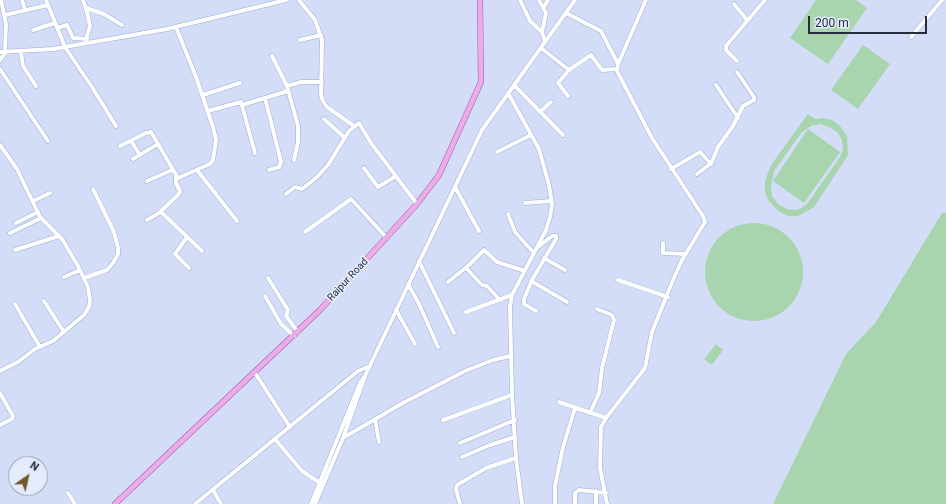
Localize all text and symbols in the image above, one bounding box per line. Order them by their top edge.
scale bar [810,8,929,34]
text: 200 m [815,16,849,30]
street label: Raipur Road [325,256,371,304]
north arrow [8,456,48,496]
text: N [28,459,41,474]

